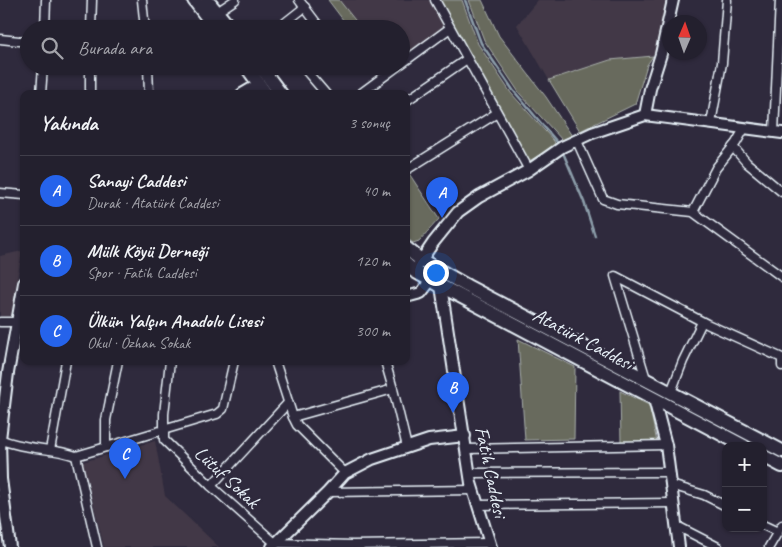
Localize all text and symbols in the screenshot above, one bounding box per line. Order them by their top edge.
north arrow [662,15,707,60]
search box [20,20,410,75]
icon: search [38,34,66,62]
text: Burada ara [78,36,152,60]
text: Yakında [40,110,98,136]
text: 3 sonuç [349,113,390,133]
text: Sanayi Caddesi [87,169,186,193]
pin: A [426,177,458,218]
text: A [52,181,60,201]
text: 40 m [363,181,390,201]
text: Durak · Atatürk Caddesi [87,193,219,213]
text: Mülk Köyü Derneği [87,239,208,263]
text: B [52,251,60,271]
text: 120 m [356,251,390,271]
your location [423,260,449,286]
text: Spor · Fatih Caddesi [87,263,197,283]
street label: Atatürk Caddesi [529,302,639,377]
text: Ülkün Yalçın Anadolu Lisesi [87,309,263,333]
text: C [52,321,60,341]
text: 300 m [356,321,390,341]
text: Okul · Özhan Sokak [87,333,190,353]
pin: B [437,372,469,413]
street label: Fatih Caddesi [469,424,513,522]
pin: C [109,438,141,479]
street label: Lütuf Sokak [189,441,266,515]
map controls [722,442,767,532]
button: + [722,442,767,487]
button: − [722,487,767,532]

